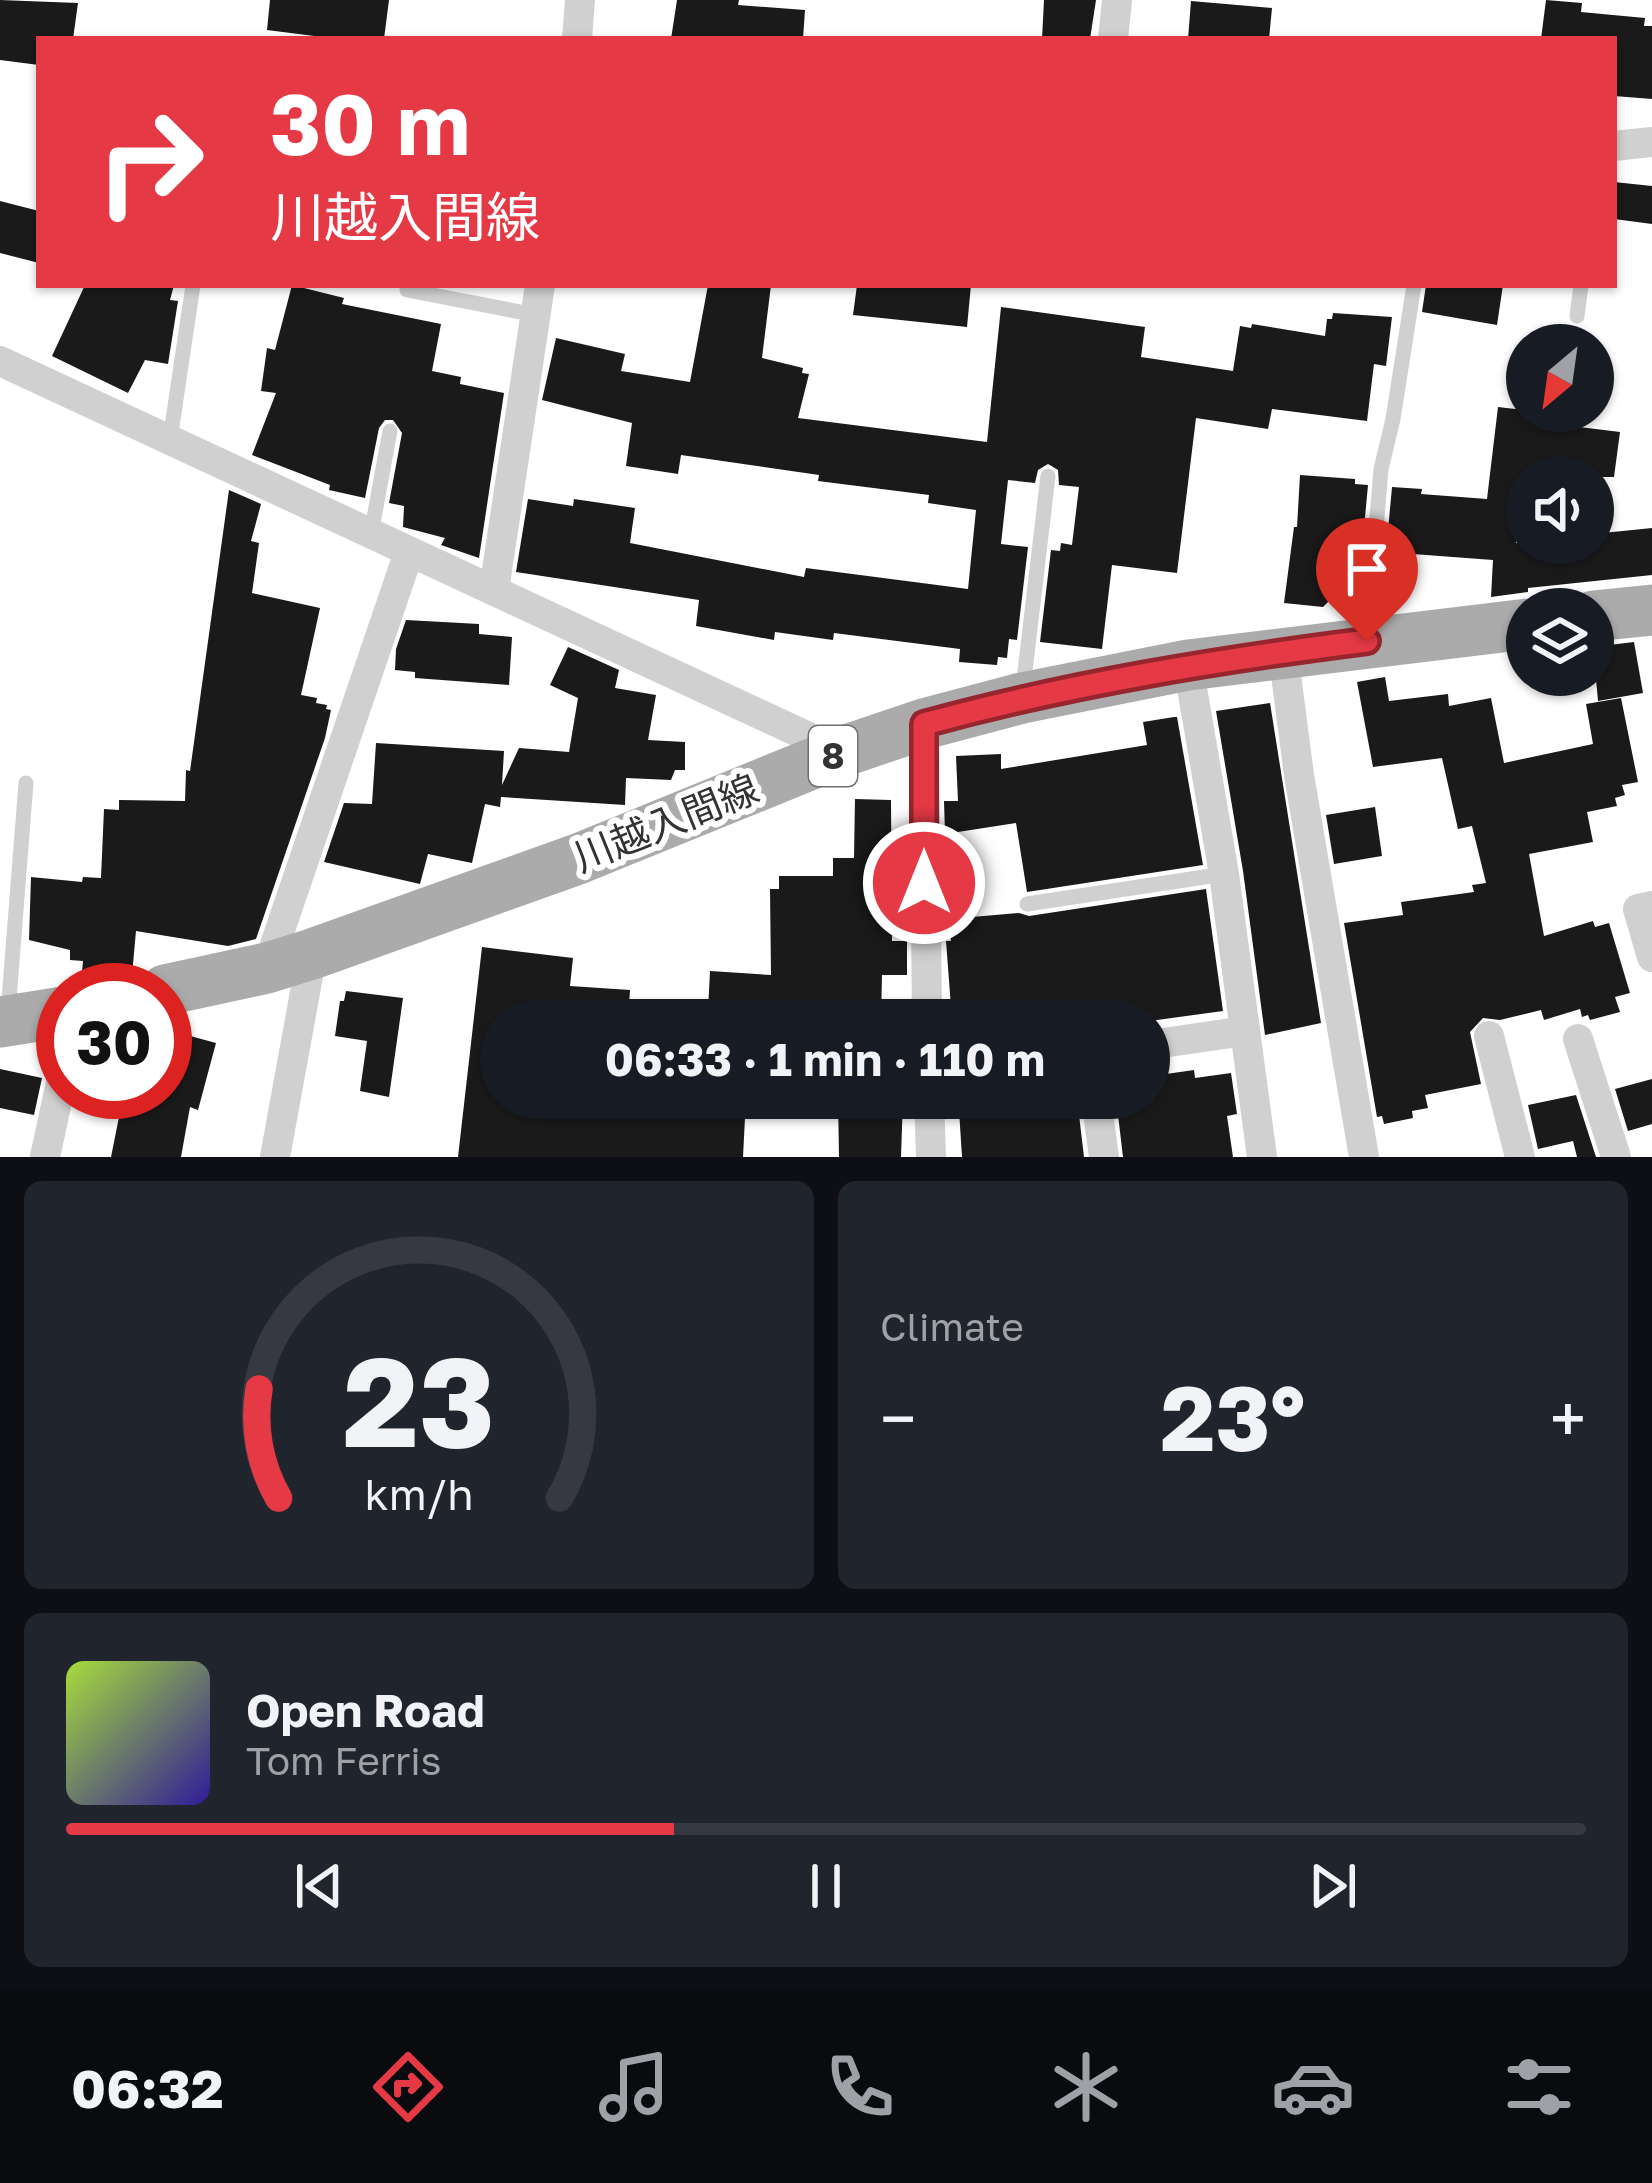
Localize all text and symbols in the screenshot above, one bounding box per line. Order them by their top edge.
text: 30 m [270,73,470,173]
icon: right [72,84,228,240]
text: 川越入間線 [270,184,540,249]
north arrow [1506,324,1614,432]
map controls [1506,324,1614,696]
button: sound [1506,456,1614,564]
pin [1316,518,1418,641]
icon: arrive [1334,536,1400,602]
button: layers [1506,588,1614,696]
road number: 8 [809,726,857,786]
street label: 川越入間線 [567,764,765,881]
position arrow [861,820,987,946]
speed limit sign: 30 [36,963,192,1119]
text: 06:33 · 1 min · 110 m [605,1032,1045,1086]
text: Climate [880,1303,1024,1350]
text: 23 [343,1325,495,1474]
text: 23° [1161,1363,1305,1471]
text: − [880,1378,916,1458]
text: + [1550,1378,1586,1458]
text: km/h [364,1468,474,1519]
text: Open Road [246,1683,485,1737]
text: Tom Ferris [246,1737,441,1784]
icon: previous [286,1853,352,1919]
icon: pause [793,1853,859,1919]
icon: next [1300,1853,1366,1919]
icon: directions [366,2045,450,2129]
icon: music [592,2045,676,2129]
icon: phone [818,2045,902,2129]
icon: climate [1044,2045,1128,2129]
icon: car [1271,2045,1355,2129]
icon: filters [1497,2045,1581,2129]
text: 06:32 [71,2055,224,2120]

